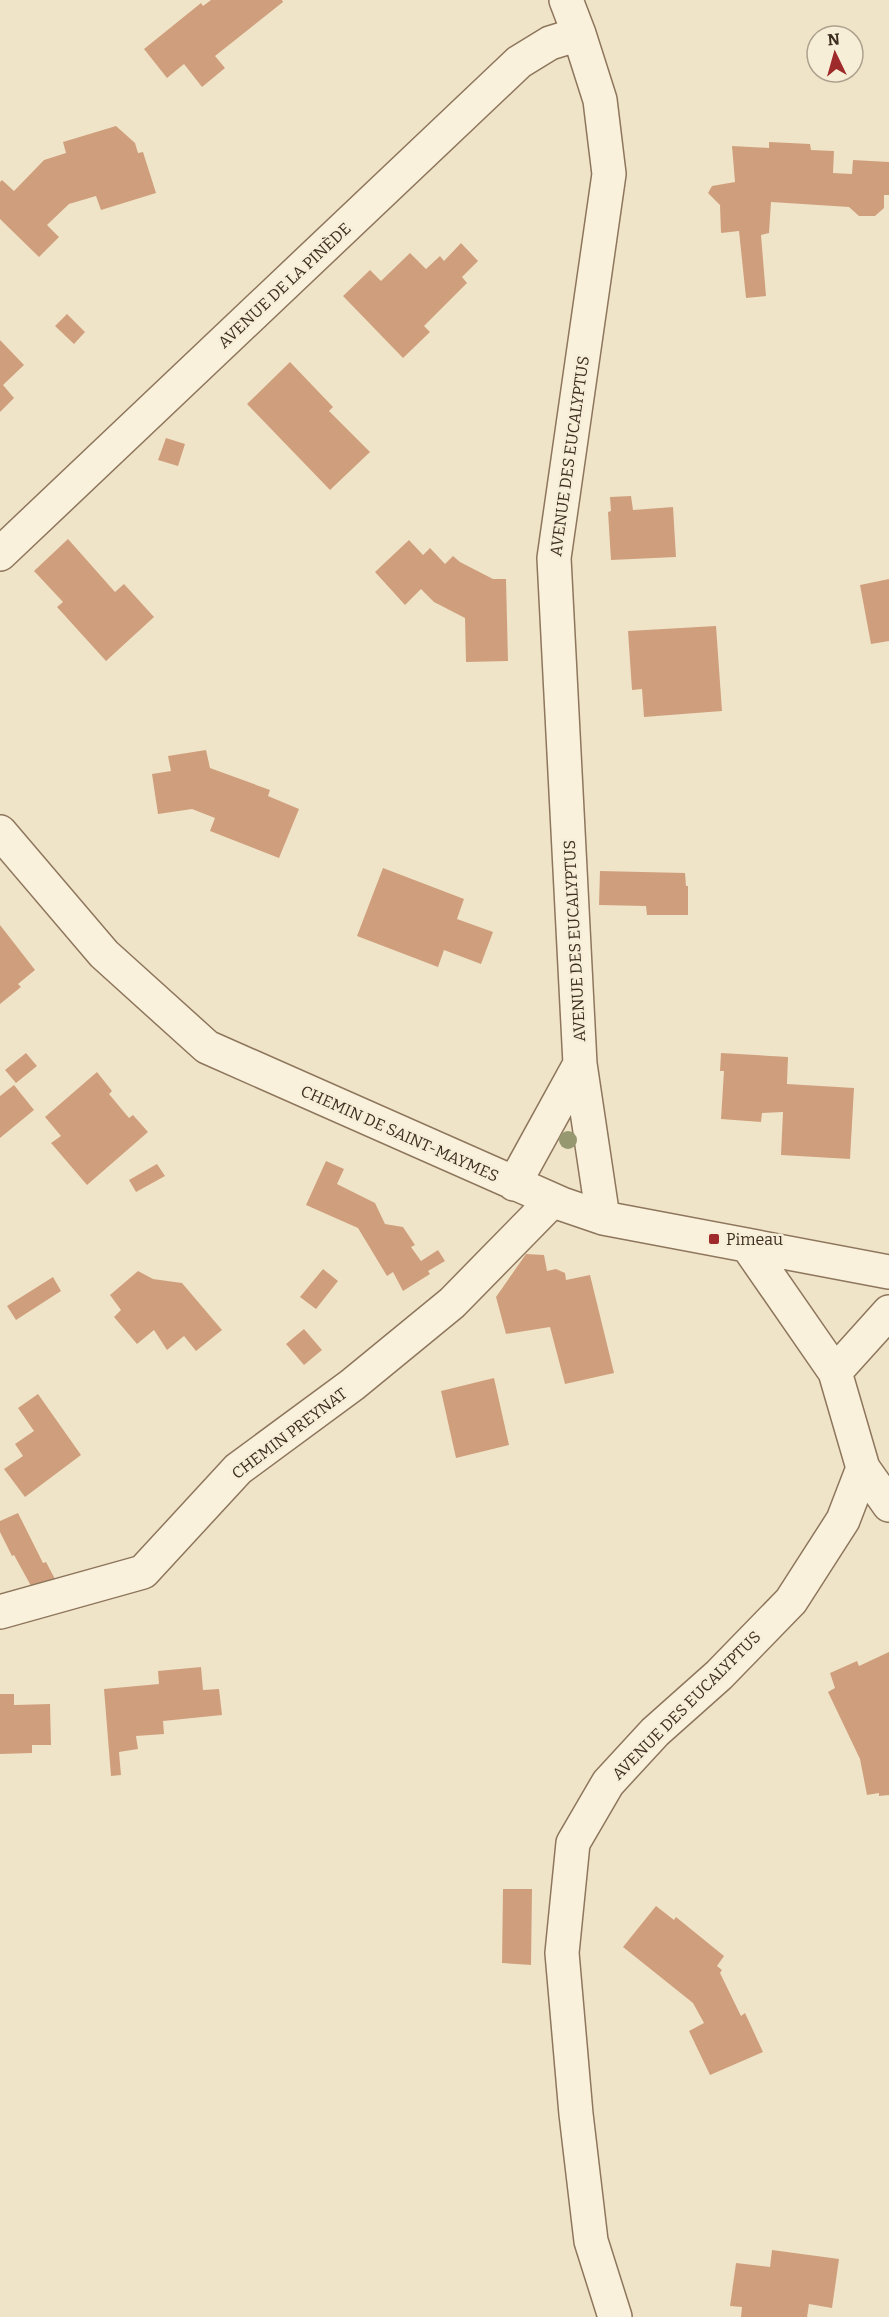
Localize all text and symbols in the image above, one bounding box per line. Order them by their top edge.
north arrow [805,24,865,84]
text: N [827,30,841,50]
street label: AVENUE DE LA PINÈDE [213,218,355,352]
street label: AVENUE DES EUCALYPTUS [546,355,593,557]
street label: AVENUE DES EUCALYPTUS [560,840,589,1042]
street label: CHEMIN DE SAINT-MAYMES [298,1081,502,1186]
place label: Pimeau [726,1230,783,1249]
marker: Pimeau [707,1232,721,1246]
street label: CHEMIN PREYNAT [228,1384,351,1483]
street label: AVENUE DES EUCALYPTUS [608,1627,765,1784]

